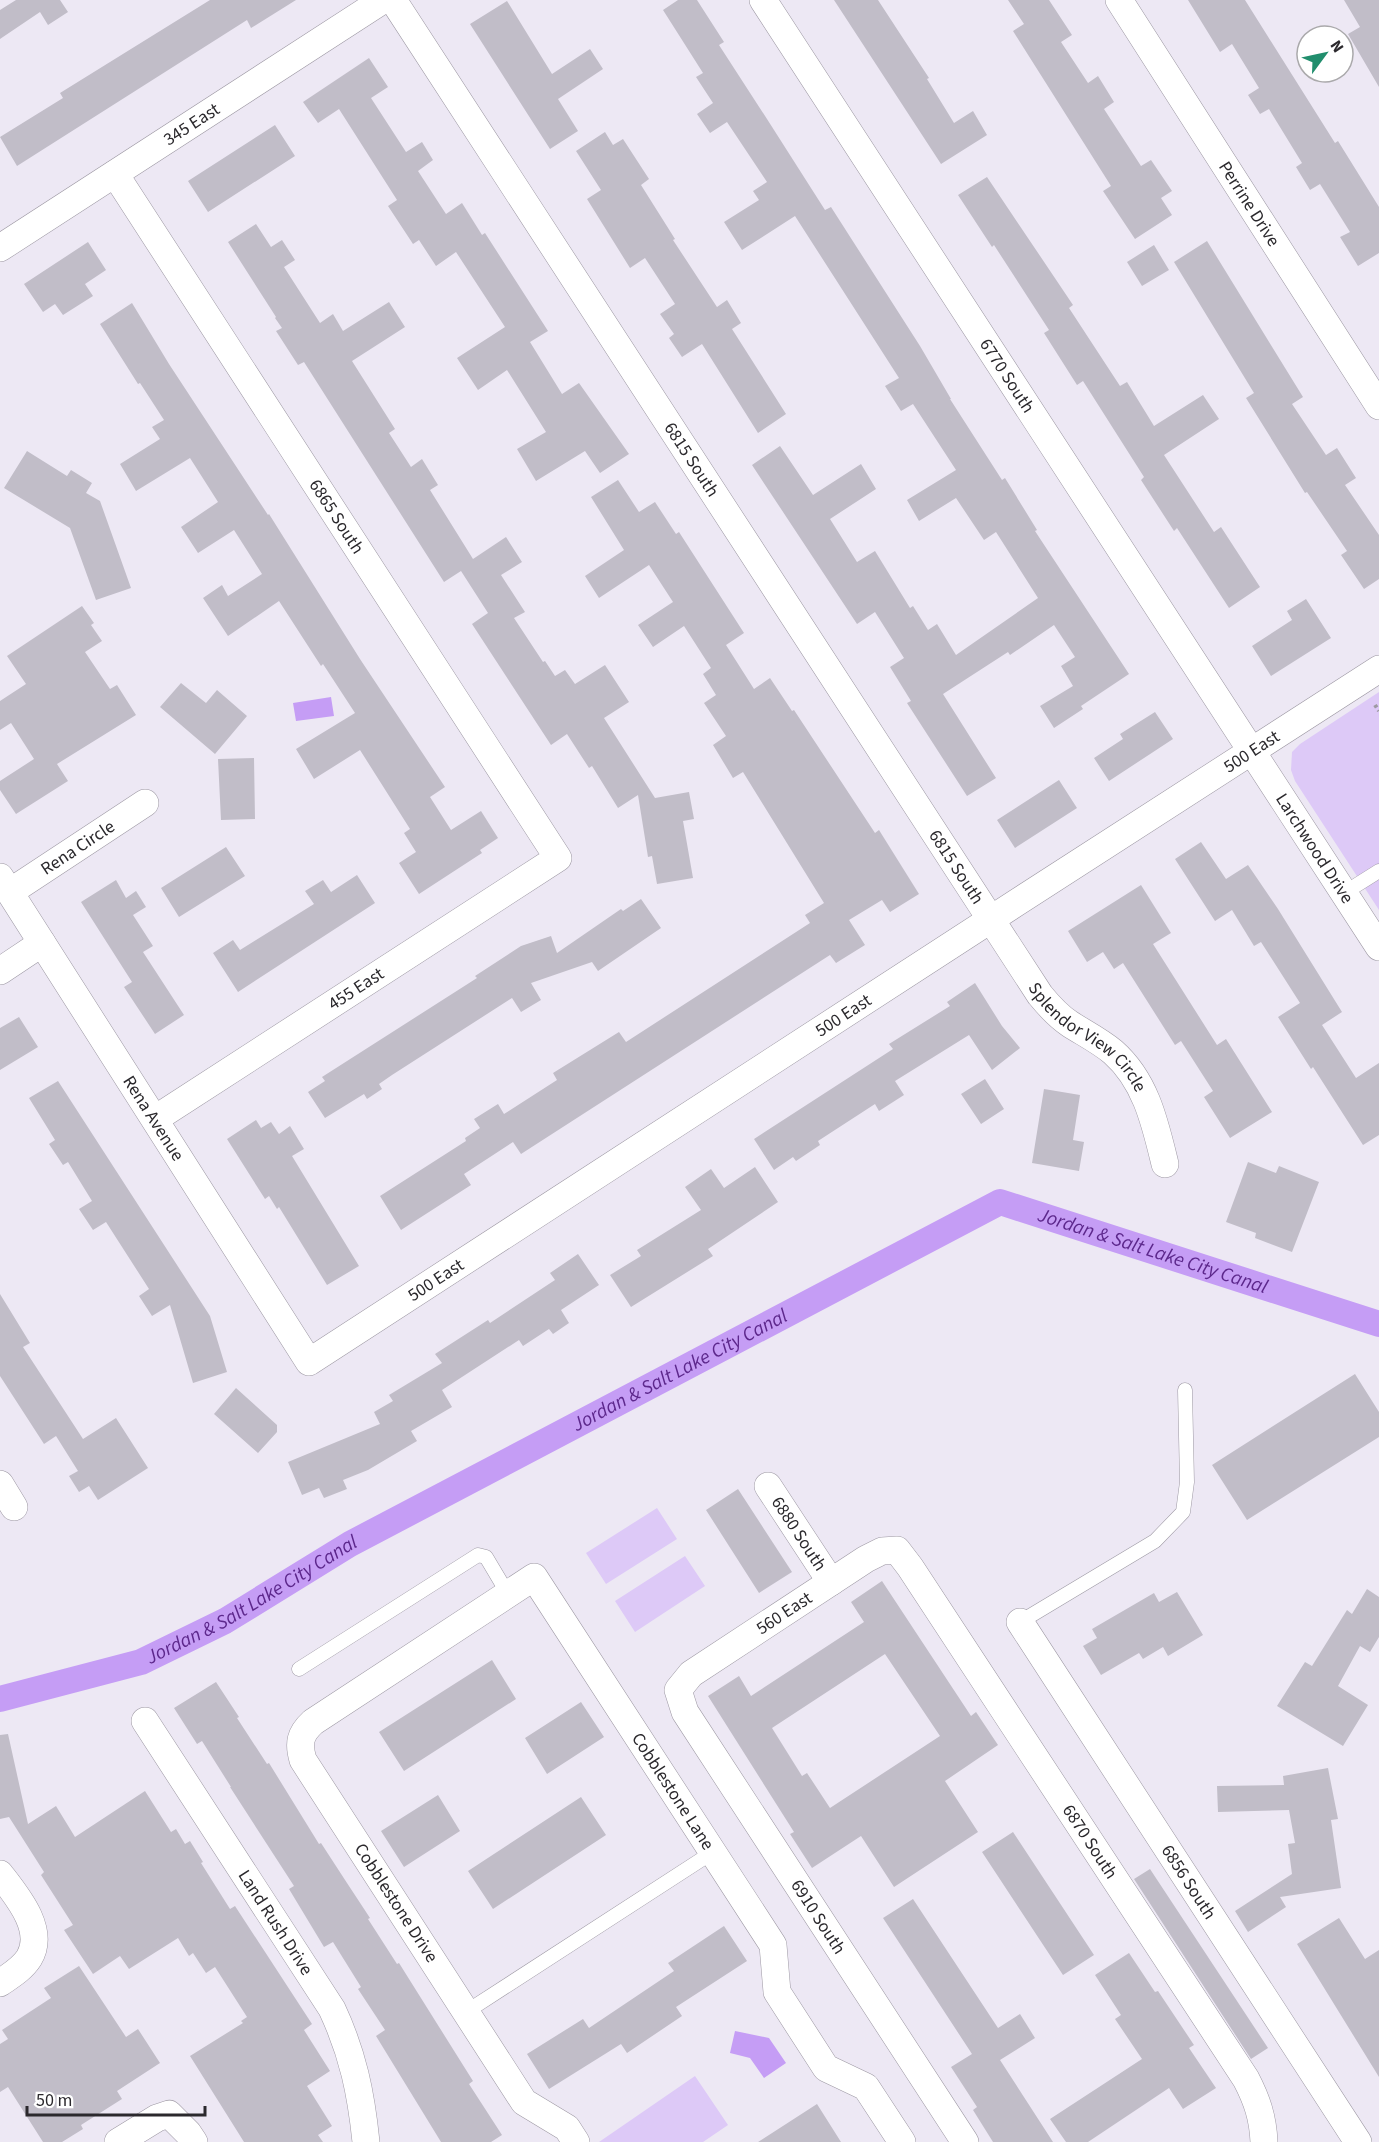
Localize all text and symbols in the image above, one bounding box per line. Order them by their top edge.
north arrow [1295,24,1355,84]
text: N [1325,36,1349,57]
street label: 345 East [158,97,224,152]
street label: Perrine Drive [1213,156,1286,251]
street label: 6770 South [974,333,1041,418]
street label: 6815 South [658,417,725,502]
street label: 6865 South [303,474,370,559]
street label: 500 East [1218,724,1284,779]
street label: Larchwood Drive [1270,788,1360,908]
street label: Rena Circle [36,814,120,881]
street label: 6815 South [923,825,990,909]
street label: 455 East [323,962,389,1016]
street label: Splendor View Circle [1022,977,1153,1096]
street label: 500 East [810,988,876,1043]
street label: Rena Avenue [117,1071,190,1166]
water label: Jordan & Salt Lake City Canal [1033,1201,1271,1301]
street label: 500 East [403,1252,469,1307]
water label: Jordan & Salt Lake City Canal [567,1302,793,1439]
street label: 6880 South [766,1491,833,1576]
water label: Jordan & Salt Lake City Canal [141,1528,363,1672]
street label: 560 East [751,1585,817,1641]
street label: Cobblestone Lane [626,1728,720,1855]
street label: 6870 South [1057,1799,1124,1884]
street label: Cobblestone Drive [348,1838,444,1968]
street label: 6856 South [1155,1840,1222,1924]
street label: Land Rush Drive [232,1865,319,1980]
street label: 6910 South [785,1875,851,1959]
scale bar [27,2079,206,2117]
text: 50 m [36,2088,72,2113]

